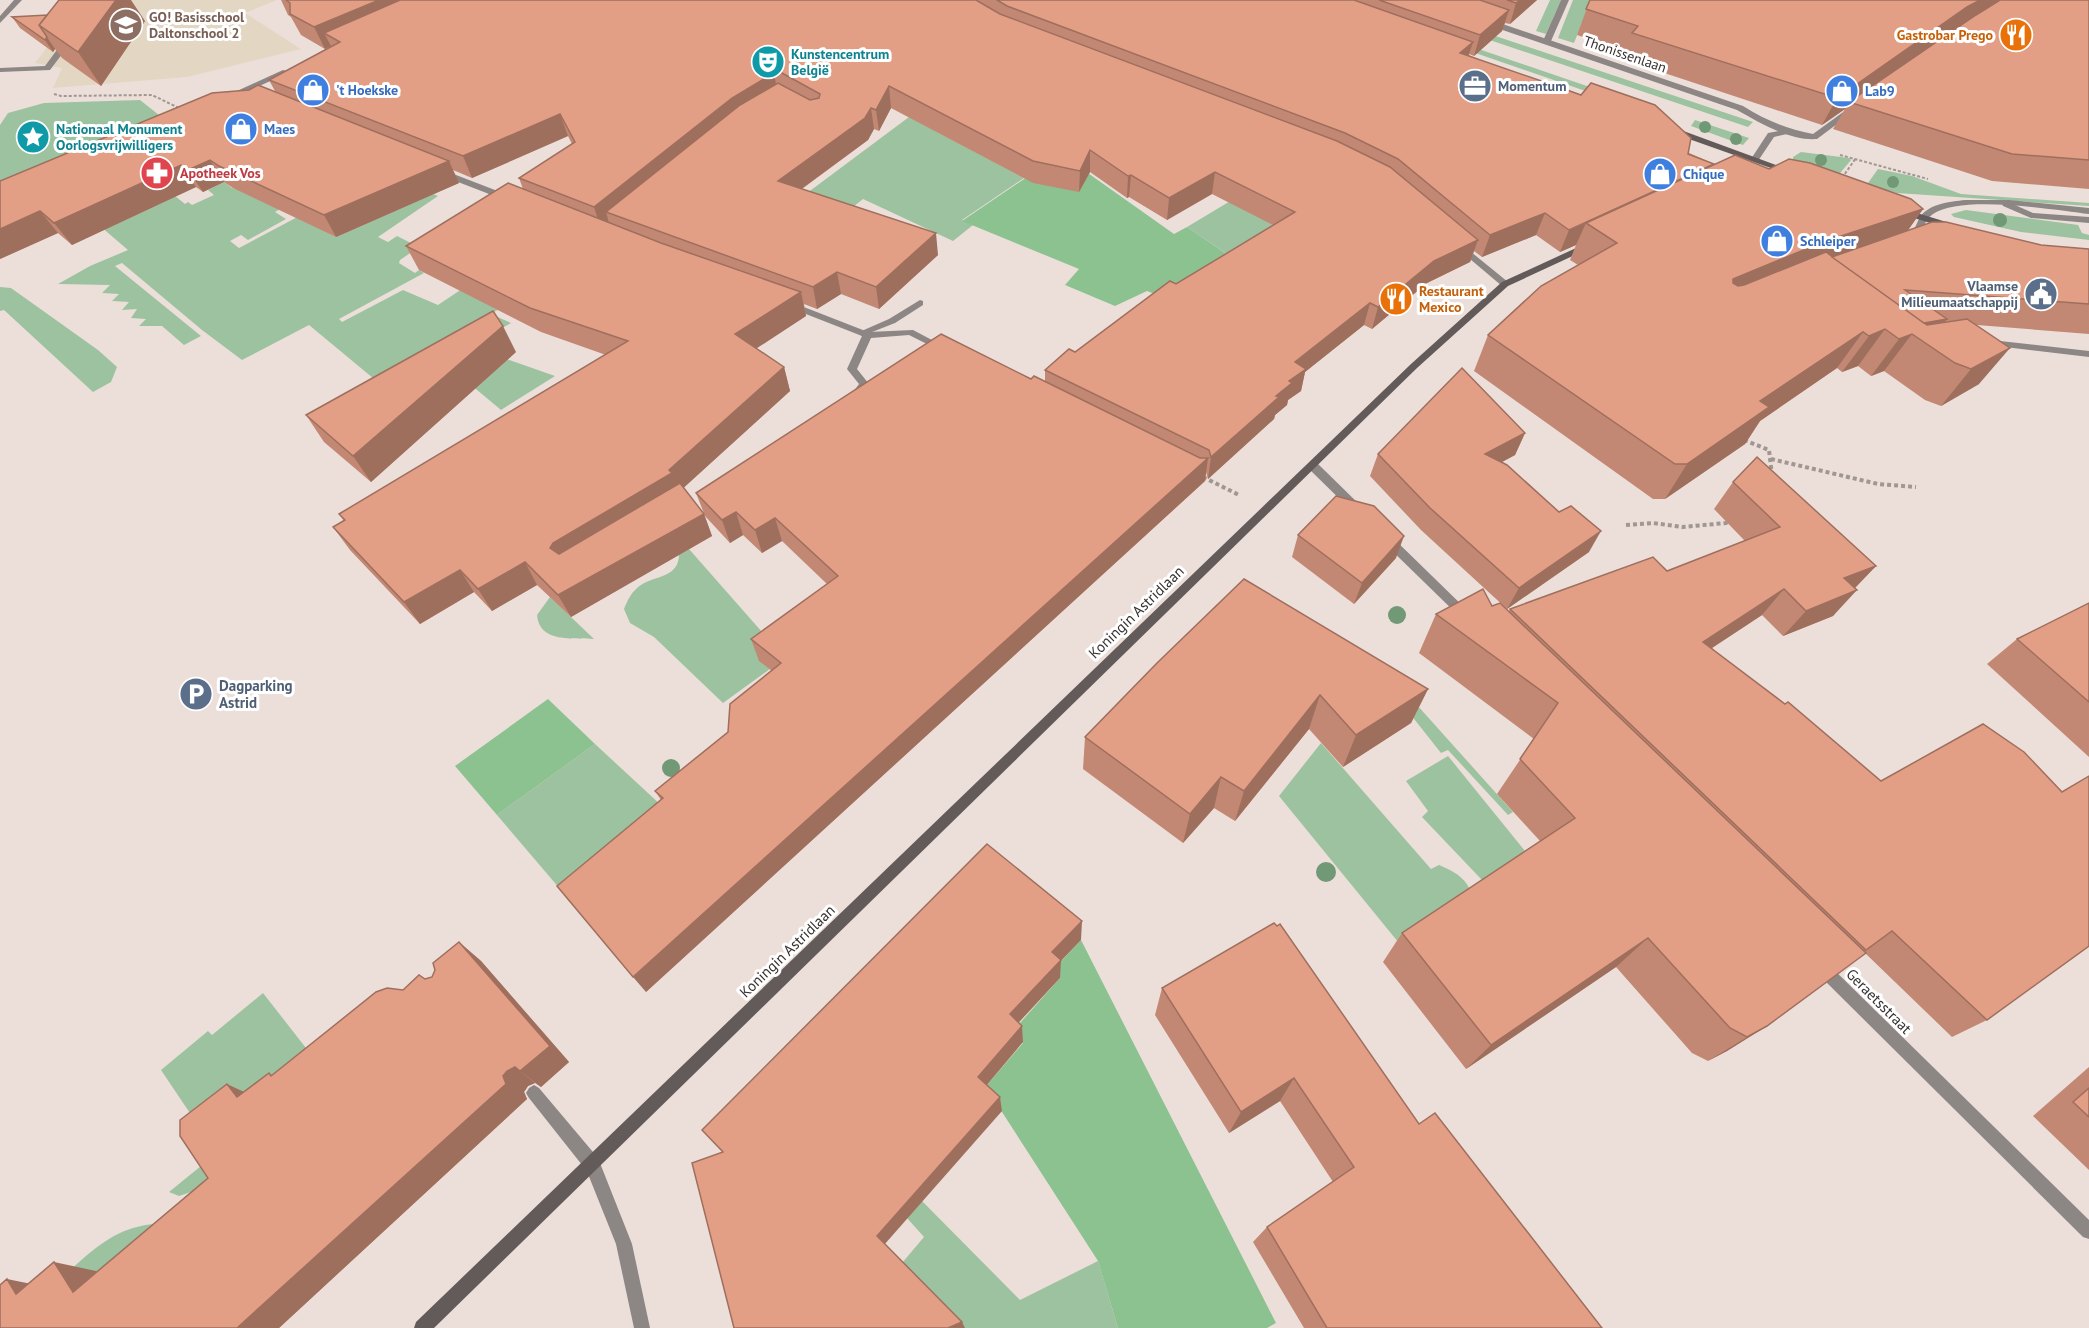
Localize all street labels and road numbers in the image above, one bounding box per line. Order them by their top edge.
street label: Thonissenlaan [1581,31,1669,77]
street label: Koningin Astridlaan [1084,562,1188,662]
street label: Koningin Astridlaan [735,901,839,1001]
street label: Geraetsstraat [1842,964,1916,1038]

